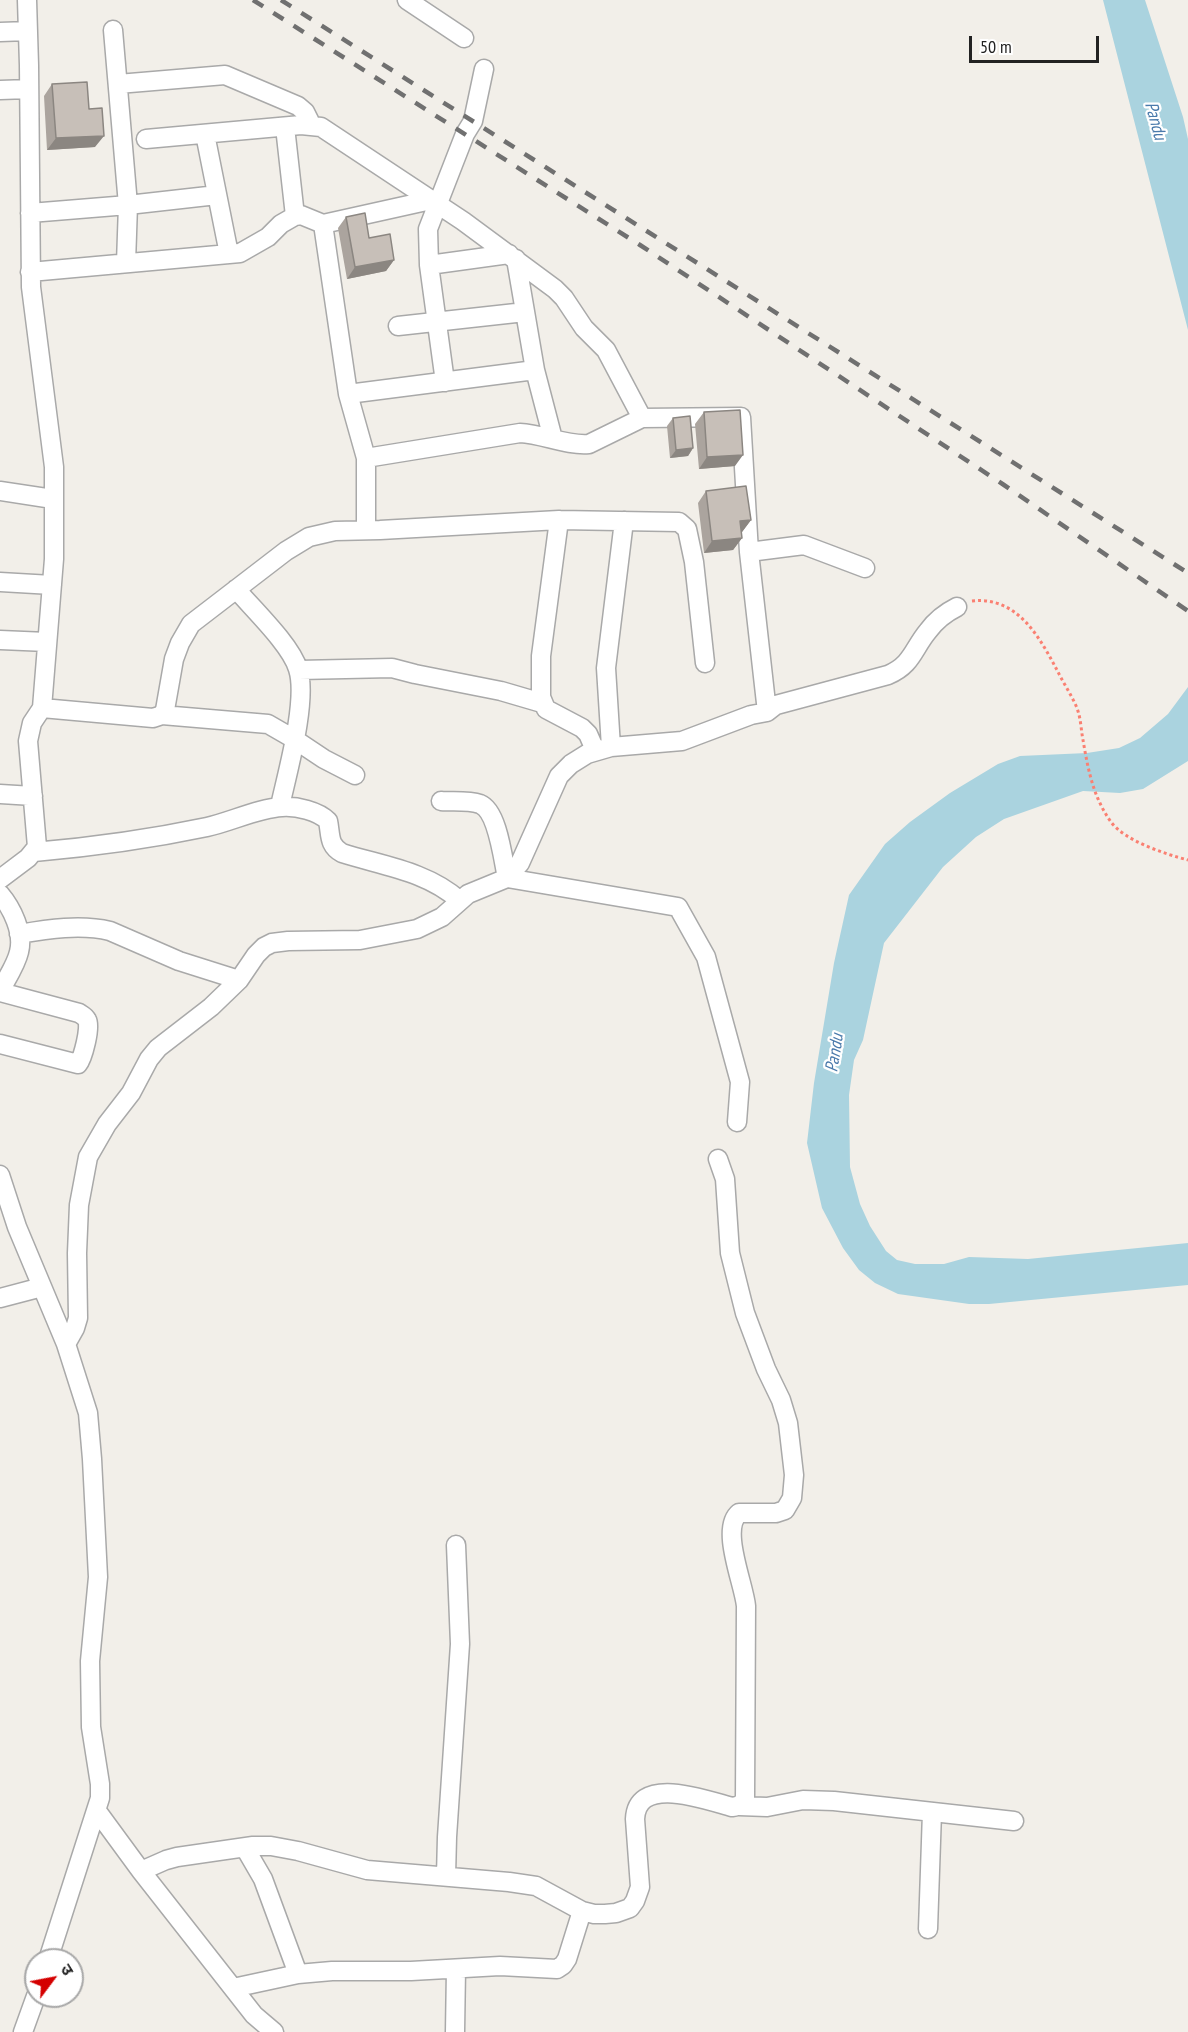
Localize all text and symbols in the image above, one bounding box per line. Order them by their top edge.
scale bar [972,24,1102,62]
text: 50 m [980,35,1012,58]
water label: Pandu [1140,100,1170,142]
water label: Pandu [821,1032,849,1074]
north arrow [24,1948,84,2008]
text: उ [57,1960,79,1979]

